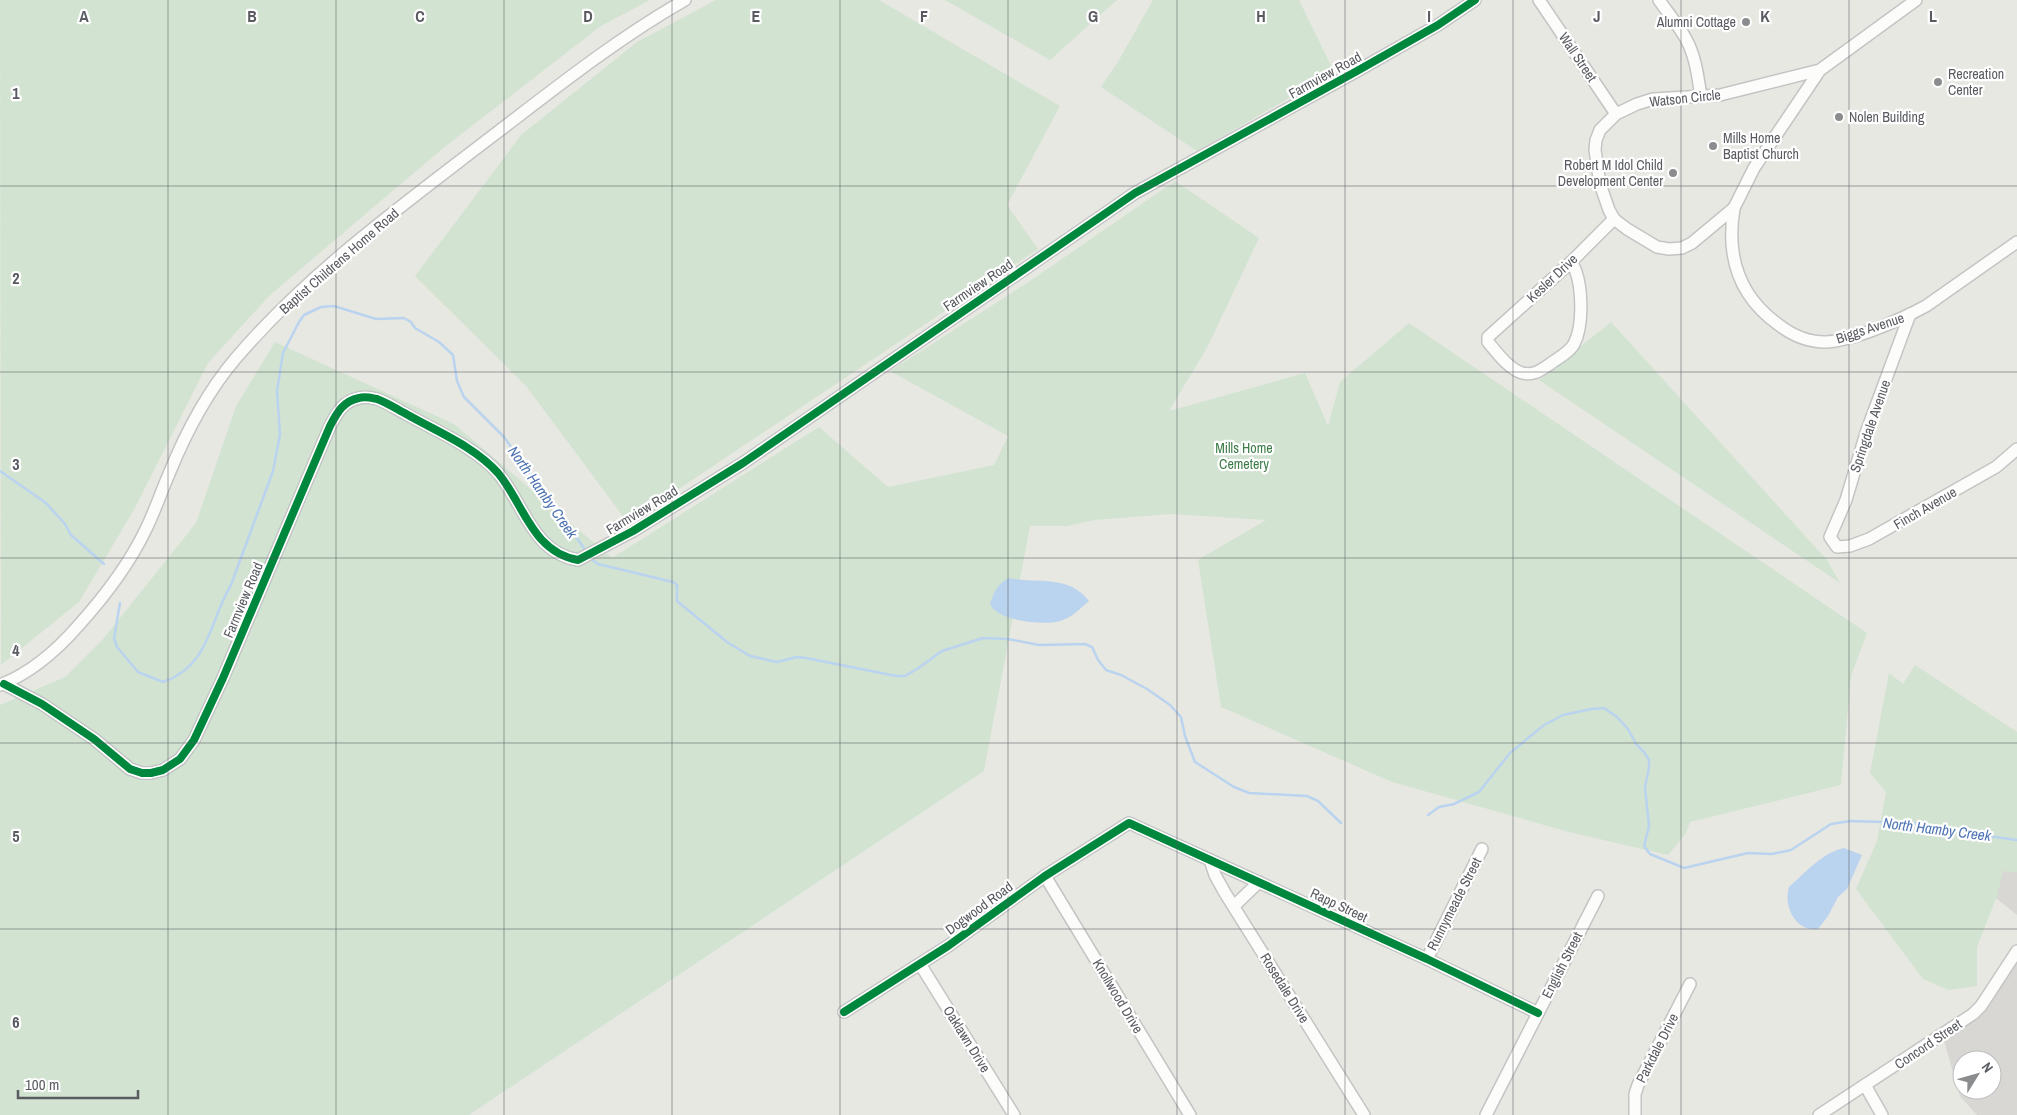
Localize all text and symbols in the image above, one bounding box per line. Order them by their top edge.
text: A [79,5,89,27]
text: B [247,5,257,27]
text: C [415,5,425,27]
text: D [583,5,593,27]
text: E [752,5,761,27]
text: F [920,5,928,27]
text: G [1088,5,1098,27]
text: H [1256,5,1266,27]
text: I [1427,5,1431,27]
text: J [1593,5,1601,27]
text: K [1760,5,1770,27]
text: L [1929,5,1937,27]
place label: Alumni Cottage [1656,13,1736,31]
marker: Alumni Cottage [1740,16,1752,28]
street label: Wall Street [1555,29,1601,85]
street label: Farmview Road [1285,48,1365,102]
place label: Recreation Center [1948,65,2004,99]
marker: Recreation Center [1932,76,1944,88]
text: 1 [12,82,20,104]
street label: Watson Circle [1648,85,1722,111]
place label: Nolen Building [1849,108,1925,126]
marker: Nolen Building [1833,111,1845,123]
place label: Mills Home Baptist Church [1723,129,1799,163]
marker: Mills Home Baptist Church [1707,140,1719,152]
place label: Robert M Idol Child Development Center [1558,156,1663,190]
marker: Robert M Idol Child Development Center [1667,167,1679,179]
street label: Baptist Childrens Home Road [276,204,402,318]
street label: Kesler Drive [1523,250,1581,306]
street label: Farmview Road [940,255,1016,315]
text: 2 [12,267,20,289]
street label: Biggs Avenue [1834,309,1906,347]
street label: Springdale Avenue [1846,377,1894,475]
park label: Mills Home Cemetery [1215,439,1273,473]
water label: North Hamby Creek [503,441,583,543]
text: 3 [12,453,20,475]
street label: Farmview Road [603,482,681,538]
street label: Finch Avenue [1890,483,1960,533]
street label: Farmview Road [219,559,267,641]
text: 4 [12,639,20,661]
water label: North Hamby Creek [1882,812,1993,846]
text: 5 [12,825,20,847]
street label: Runnymeade Street [1423,854,1485,954]
street label: Dogwood Road [942,877,1016,939]
street label: Rapp Street [1307,884,1371,926]
street label: English Street [1538,929,1586,1001]
street label: Rosedale Drive [1256,950,1314,1026]
street label: Knollwood Drive [1089,956,1147,1036]
street label: Oaklawn Drive [939,1002,995,1076]
street label: Parkdale Drive [1632,1010,1682,1086]
text: 6 [12,1011,20,1033]
street label: Concord Street [1891,1015,1965,1073]
north arrow [1952,1050,2002,1100]
text: N [1978,1058,1997,1076]
scale bar [18,1068,138,1100]
text: 100 m [25,1074,59,1095]

